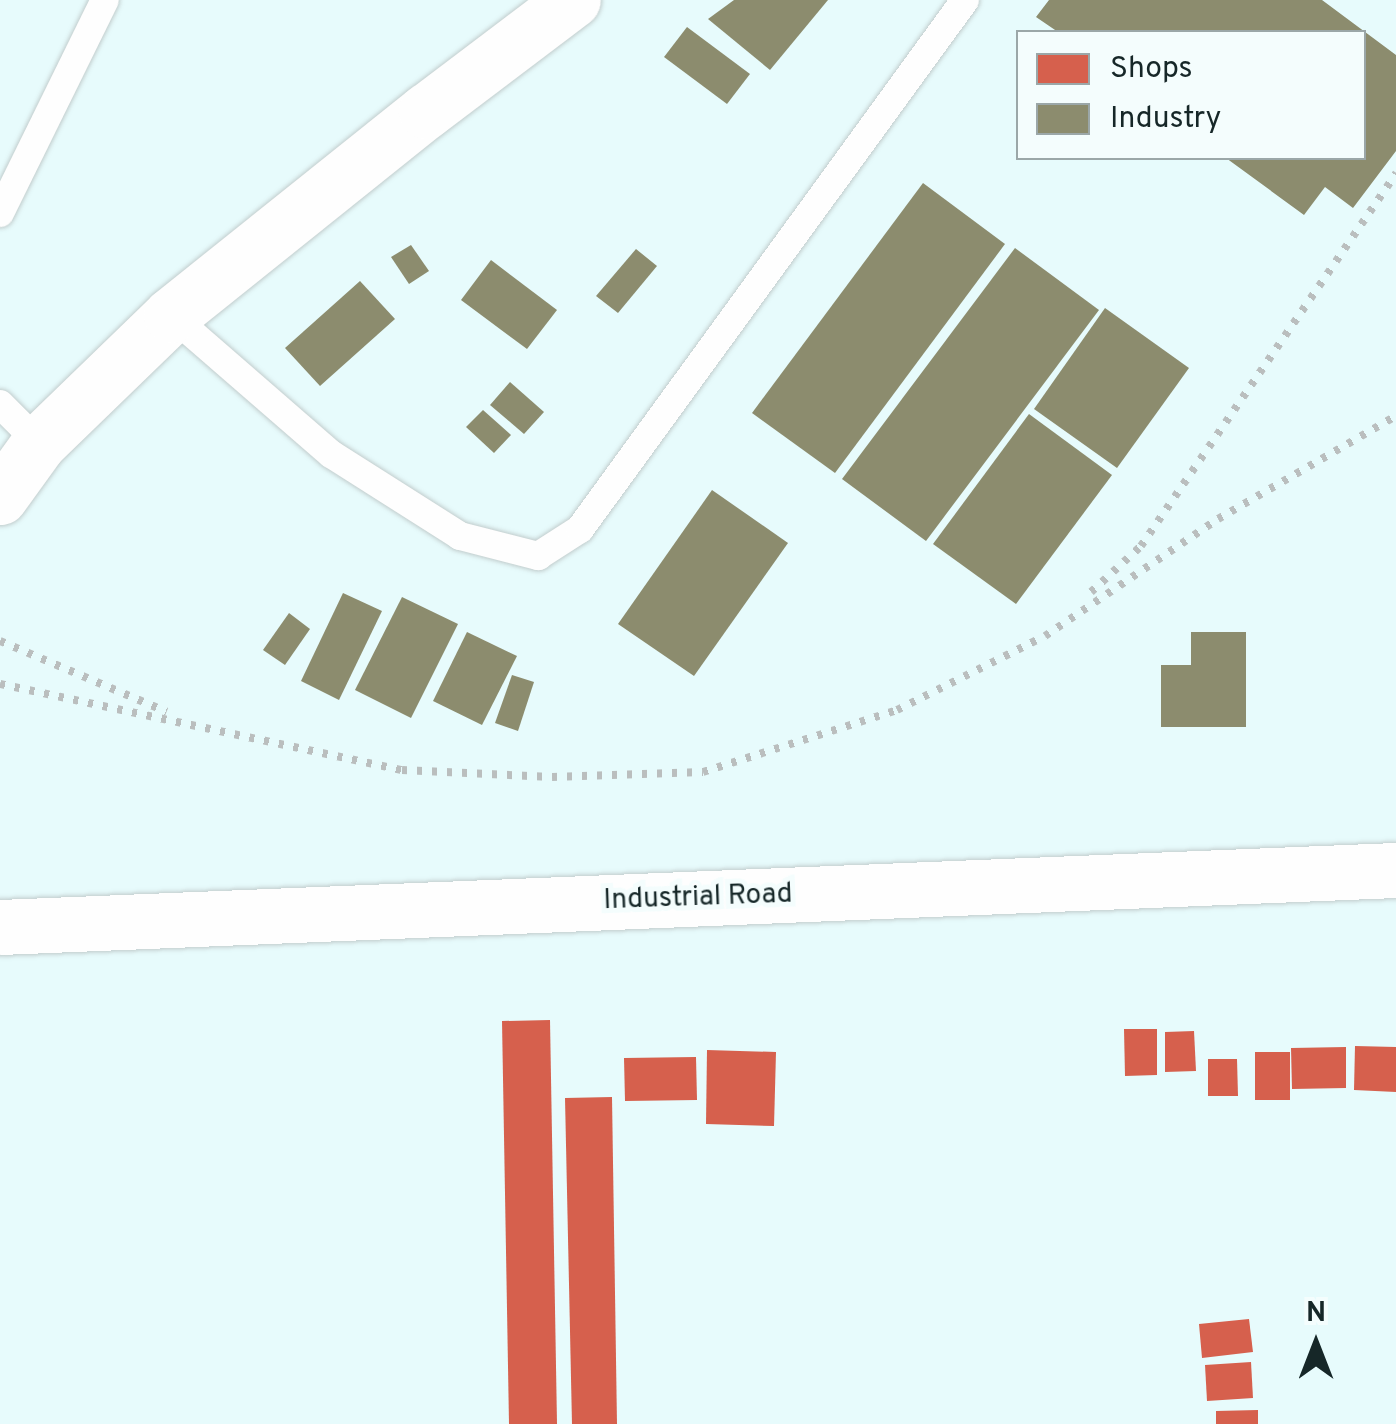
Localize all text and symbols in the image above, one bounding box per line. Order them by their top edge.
legend [1016,30,1366,160]
text: Shops [1110,51,1193,88]
text: Industry [1110,101,1221,138]
street label: Industrial Road [603,878,793,918]
north arrow [1266,1294,1366,1394]
text: N [1306,1296,1326,1332]

